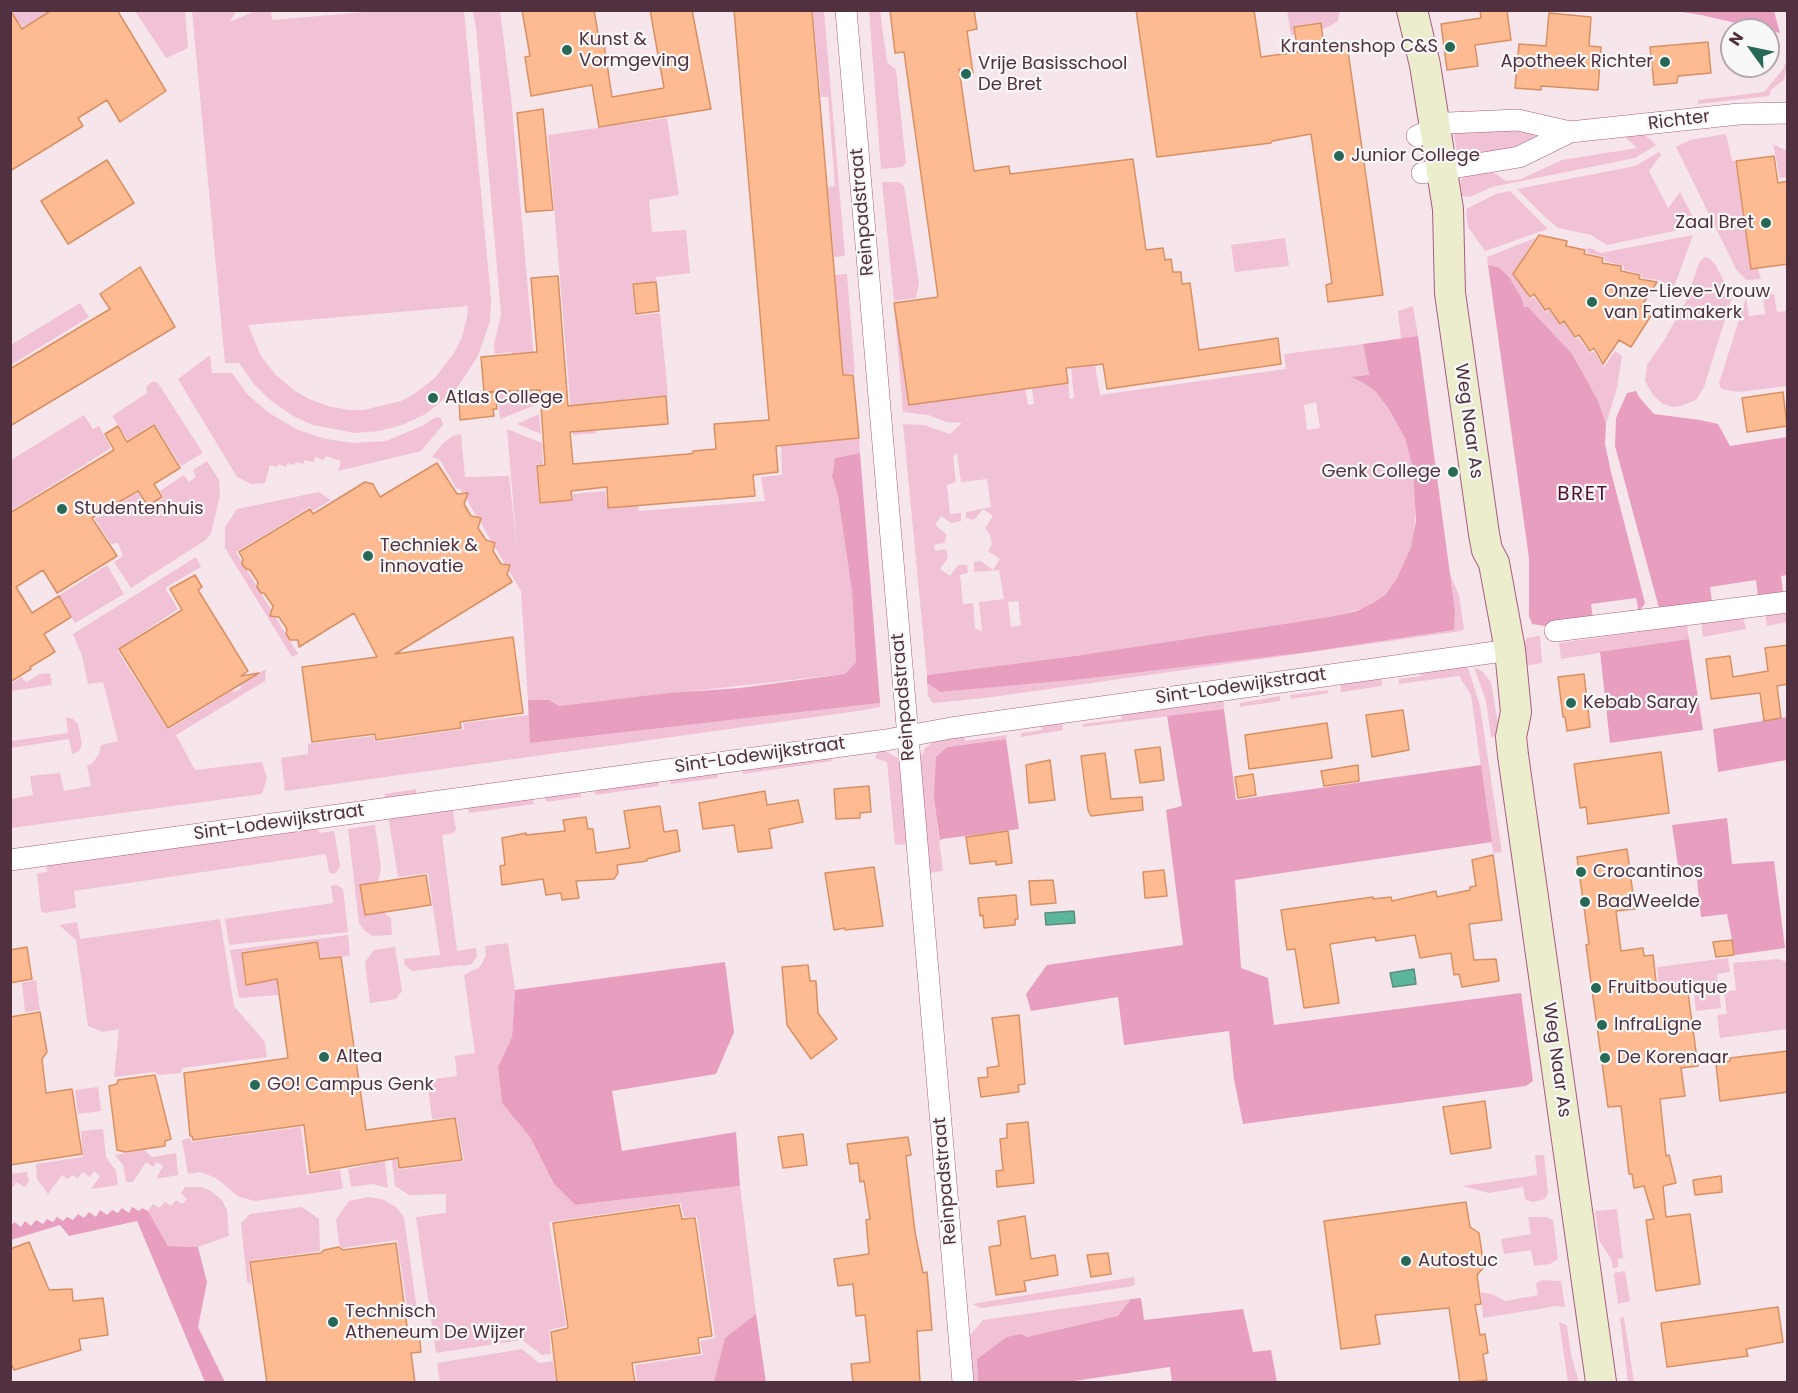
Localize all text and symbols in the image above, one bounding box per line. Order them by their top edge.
north arrow [1720,18,1780,78]
text: N [1723,28,1749,50]
place label: Kunst & Vormgeving [579,29,689,72]
place label: Krantenshop C&S [1280,36,1438,58]
marker: Krantenshop C&S [1443,40,1457,54]
marker: Kunst & Vormgeving [560,43,574,57]
place label: Apotheek Richter [1500,51,1653,73]
place label: Vrije Basisschool De Bret [978,53,1127,96]
marker: Apotheek Richter [1658,55,1672,69]
marker: Vrije Basisschool De Bret [959,67,973,81]
street label: Richter [1647,106,1711,136]
place label: Junior College [1351,145,1480,167]
street label: Reinpadstraat [847,147,879,277]
marker: Junior College [1332,149,1346,163]
place label: Zaal Bret [1675,212,1754,234]
marker: Zaal Bret [1759,216,1773,230]
place label: Onze-Lieve-Vrouw van Fatimakerk [1604,281,1770,324]
marker: Onze-Lieve-Vrouw van Fatimakerk [1585,295,1599,309]
street label: Weg Naar As [1449,362,1487,480]
place label: Atlas College [445,387,563,409]
marker: Atlas College [426,391,440,405]
place label: Genk College [1321,461,1441,483]
marker: Genk College [1446,465,1460,479]
district label: BRET [1557,483,1609,507]
place label: Studentenhuis [74,498,204,520]
marker: Studentenhuis [55,502,69,516]
place label: Techniek & innovatie [380,535,478,578]
marker: Techniek & innovatie [361,549,375,563]
street label: Reinpadstraat [888,632,920,762]
street label: Sint-Lodewijkstraat [1154,664,1328,710]
place label: Kebab Saray [1583,692,1698,714]
marker: Kebab Saray [1564,696,1578,710]
street label: Sint-Lodewijkstraat [673,733,847,779]
street label: Sint-Lodewijkstraat [192,800,366,846]
place label: Crocantinos [1593,861,1703,883]
marker: Crocantinos [1574,865,1588,879]
place label: BadWeelde [1597,891,1700,913]
marker: BadWeelde [1578,895,1592,909]
place label: Fruitboutique [1608,977,1727,999]
marker: Fruitboutique [1589,981,1603,995]
street label: Weg Naar As [1537,1001,1575,1119]
place label: InfraLigne [1614,1014,1702,1036]
marker: InfraLigne [1595,1018,1609,1032]
place label: Altea [336,1046,382,1068]
place label: De Korenaar [1617,1047,1728,1069]
marker: Altea [317,1050,331,1064]
marker: De Korenaar [1598,1051,1612,1065]
place label: GO! Campus Genk [267,1074,434,1096]
marker: GO! Campus Genk [248,1078,262,1092]
street label: Reinpadstraat [930,1116,962,1246]
place label: Autostuc [1418,1250,1498,1272]
marker: Autostuc [1399,1254,1413,1268]
place label: Technisch Atheneum De Wijzer [345,1301,525,1344]
marker: Technisch Atheneum De Wijzer [326,1315,340,1329]

